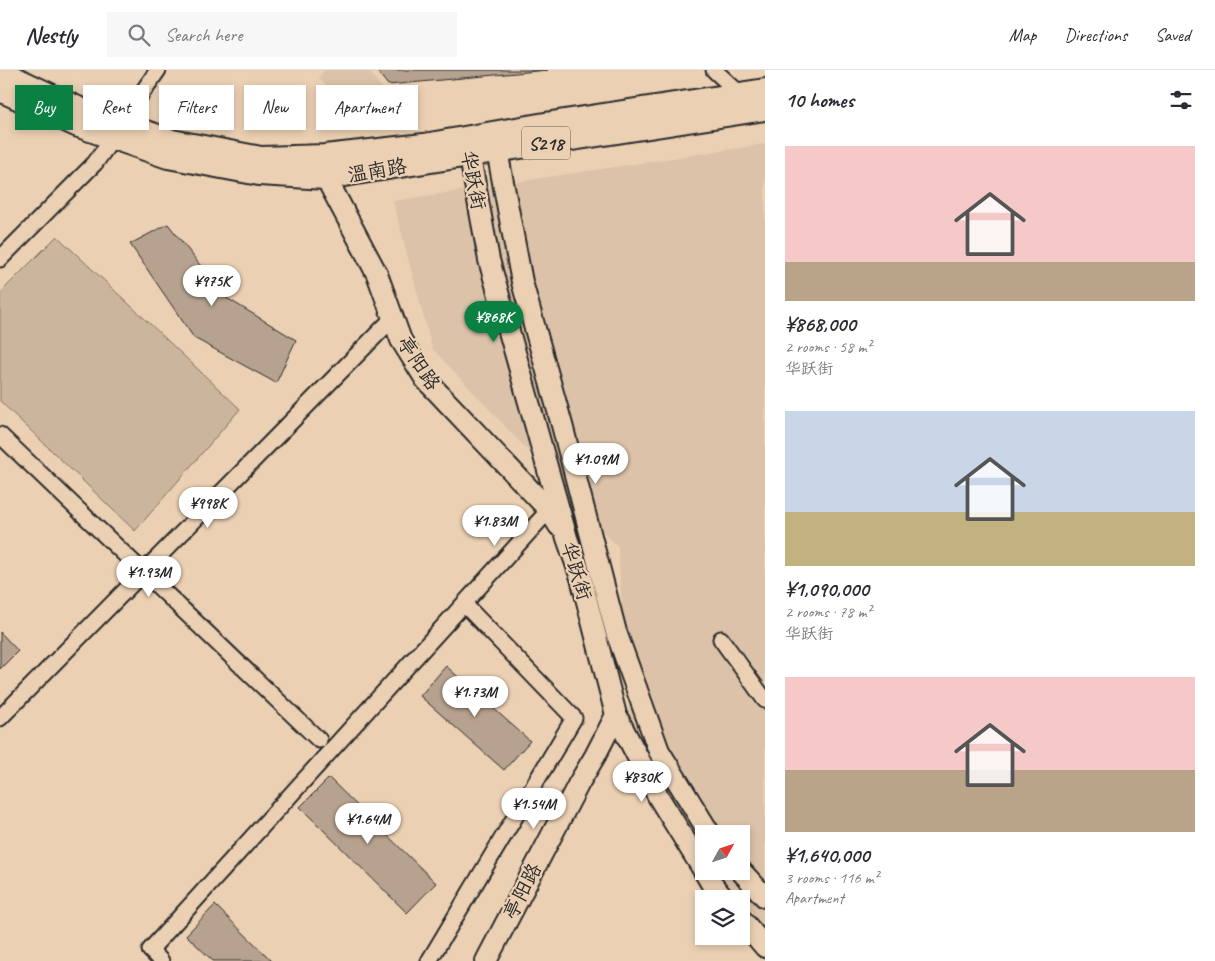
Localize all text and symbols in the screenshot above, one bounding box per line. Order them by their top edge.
search box [107,12,457,57]
text: Nestly [25,20,77,50]
icon: search [125,21,153,49]
text: Search here [165,23,242,47]
text: Map [1009,24,1036,46]
text: Directions [1064,24,1127,46]
text: Saved [1155,24,1190,46]
chip: Buy [15,85,73,130]
chip: Rent [83,85,149,130]
chip: Filters [159,85,234,130]
chip: New [244,85,306,130]
chip: Apartment [316,85,418,130]
icon: filters [1167,86,1195,114]
text: 10 homes [785,87,854,113]
road number: S218 [522,126,570,160]
street label: 华跃街 [456,148,492,212]
street label: 温南路 [345,153,410,188]
icon: home [945,179,1035,269]
pin: ¥975K [177,264,247,307]
text: ¥975K [194,271,230,291]
pin: ¥868K [459,300,529,343]
text: ¥868K [475,307,513,327]
text: ¥868,000 [785,311,856,337]
street label: 亭阳路 [391,331,446,396]
text: 2 rooms · 58 m² [785,337,871,357]
text: 华跃街 [785,359,833,379]
pin: ¥1.09M [555,442,637,485]
icon: home [945,444,1035,534]
text: ¥1.09M [574,449,618,469]
pin: ¥998K [173,486,243,529]
text: ¥998K [190,493,226,513]
pin: ¥1.83M [454,504,536,547]
text: ¥1.83M [473,511,517,531]
street label: 华跃街 [556,539,597,603]
pin: ¥1.93M [108,556,190,598]
text: ¥1.93M [127,562,171,582]
text: ¥1,090,000 [785,576,869,602]
text: 2 rooms · 78 m² [785,602,871,622]
text: 华跃街 [785,624,833,644]
pin: ¥1.73M [434,676,516,718]
text: ¥1.73M [453,682,497,702]
icon: home [945,710,1035,800]
pin: ¥830K [607,760,677,803]
text: ¥830K [624,767,660,787]
pin: ¥1.54M [493,788,575,830]
text: ¥1.54M [512,794,556,814]
pin: ¥1.64M [327,802,409,845]
text: ¥1.64M [346,809,390,829]
north arrow [695,825,750,880]
map controls [695,825,750,945]
text: ¥1,640,000 [785,842,869,868]
street label: 亭阳路 [498,858,548,924]
text: 3 rooms · 116 m² [785,868,879,888]
text: Apartment [785,888,844,908]
button: layers [695,890,750,945]

